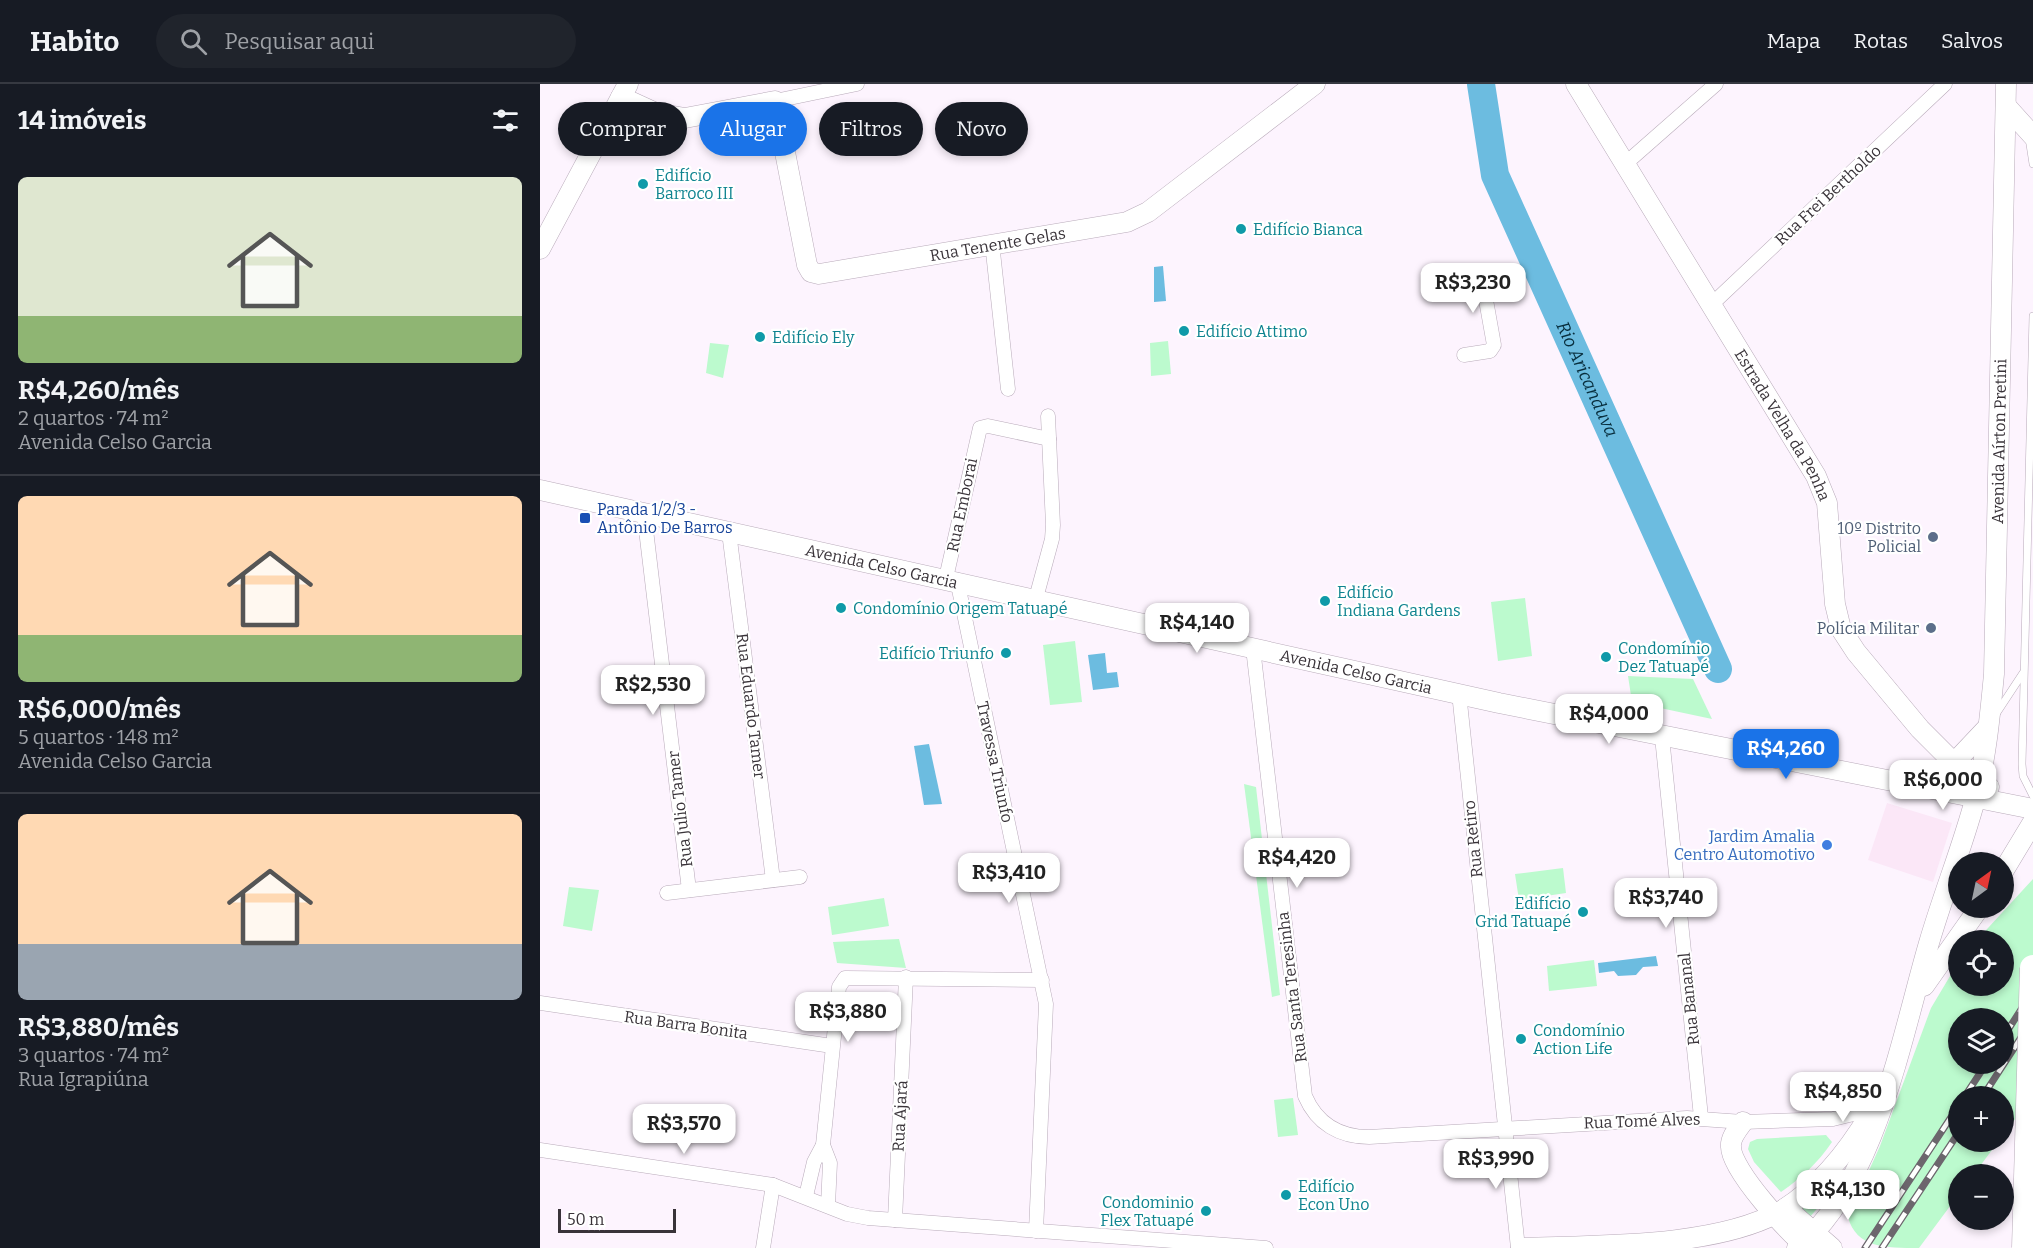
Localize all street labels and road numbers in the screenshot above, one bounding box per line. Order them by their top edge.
street label: Rua Frei Bertholdo [1771,141,1885,249]
street label: Rua Tenente Gelas [928,223,1067,265]
street label: Estrada Velha da Penha [1731,346,1835,504]
street label: Avenida Aírton Pretini [1988,358,2010,524]
street label: Rua Emborai [943,456,981,554]
street label: Avenida Celso Garcia [804,540,960,592]
street label: Rua Eduardo Tamer [733,632,769,780]
street label: Avenida Celso Garcia [1278,645,1434,697]
street label: Travessa Triunfo [973,700,1017,824]
street label: Rua Julio Tamer [663,750,697,868]
street label: Rua Retiro [1459,799,1487,879]
street label: Rua Santa Teresinha [1273,910,1311,1064]
street label: Rua Bananal [1675,951,1703,1046]
street label: Rua Barra Bonita [623,1007,749,1043]
street label: Rua Ajará [889,1080,911,1152]
street label: Rua Tomé Alves [1583,1109,1701,1133]

